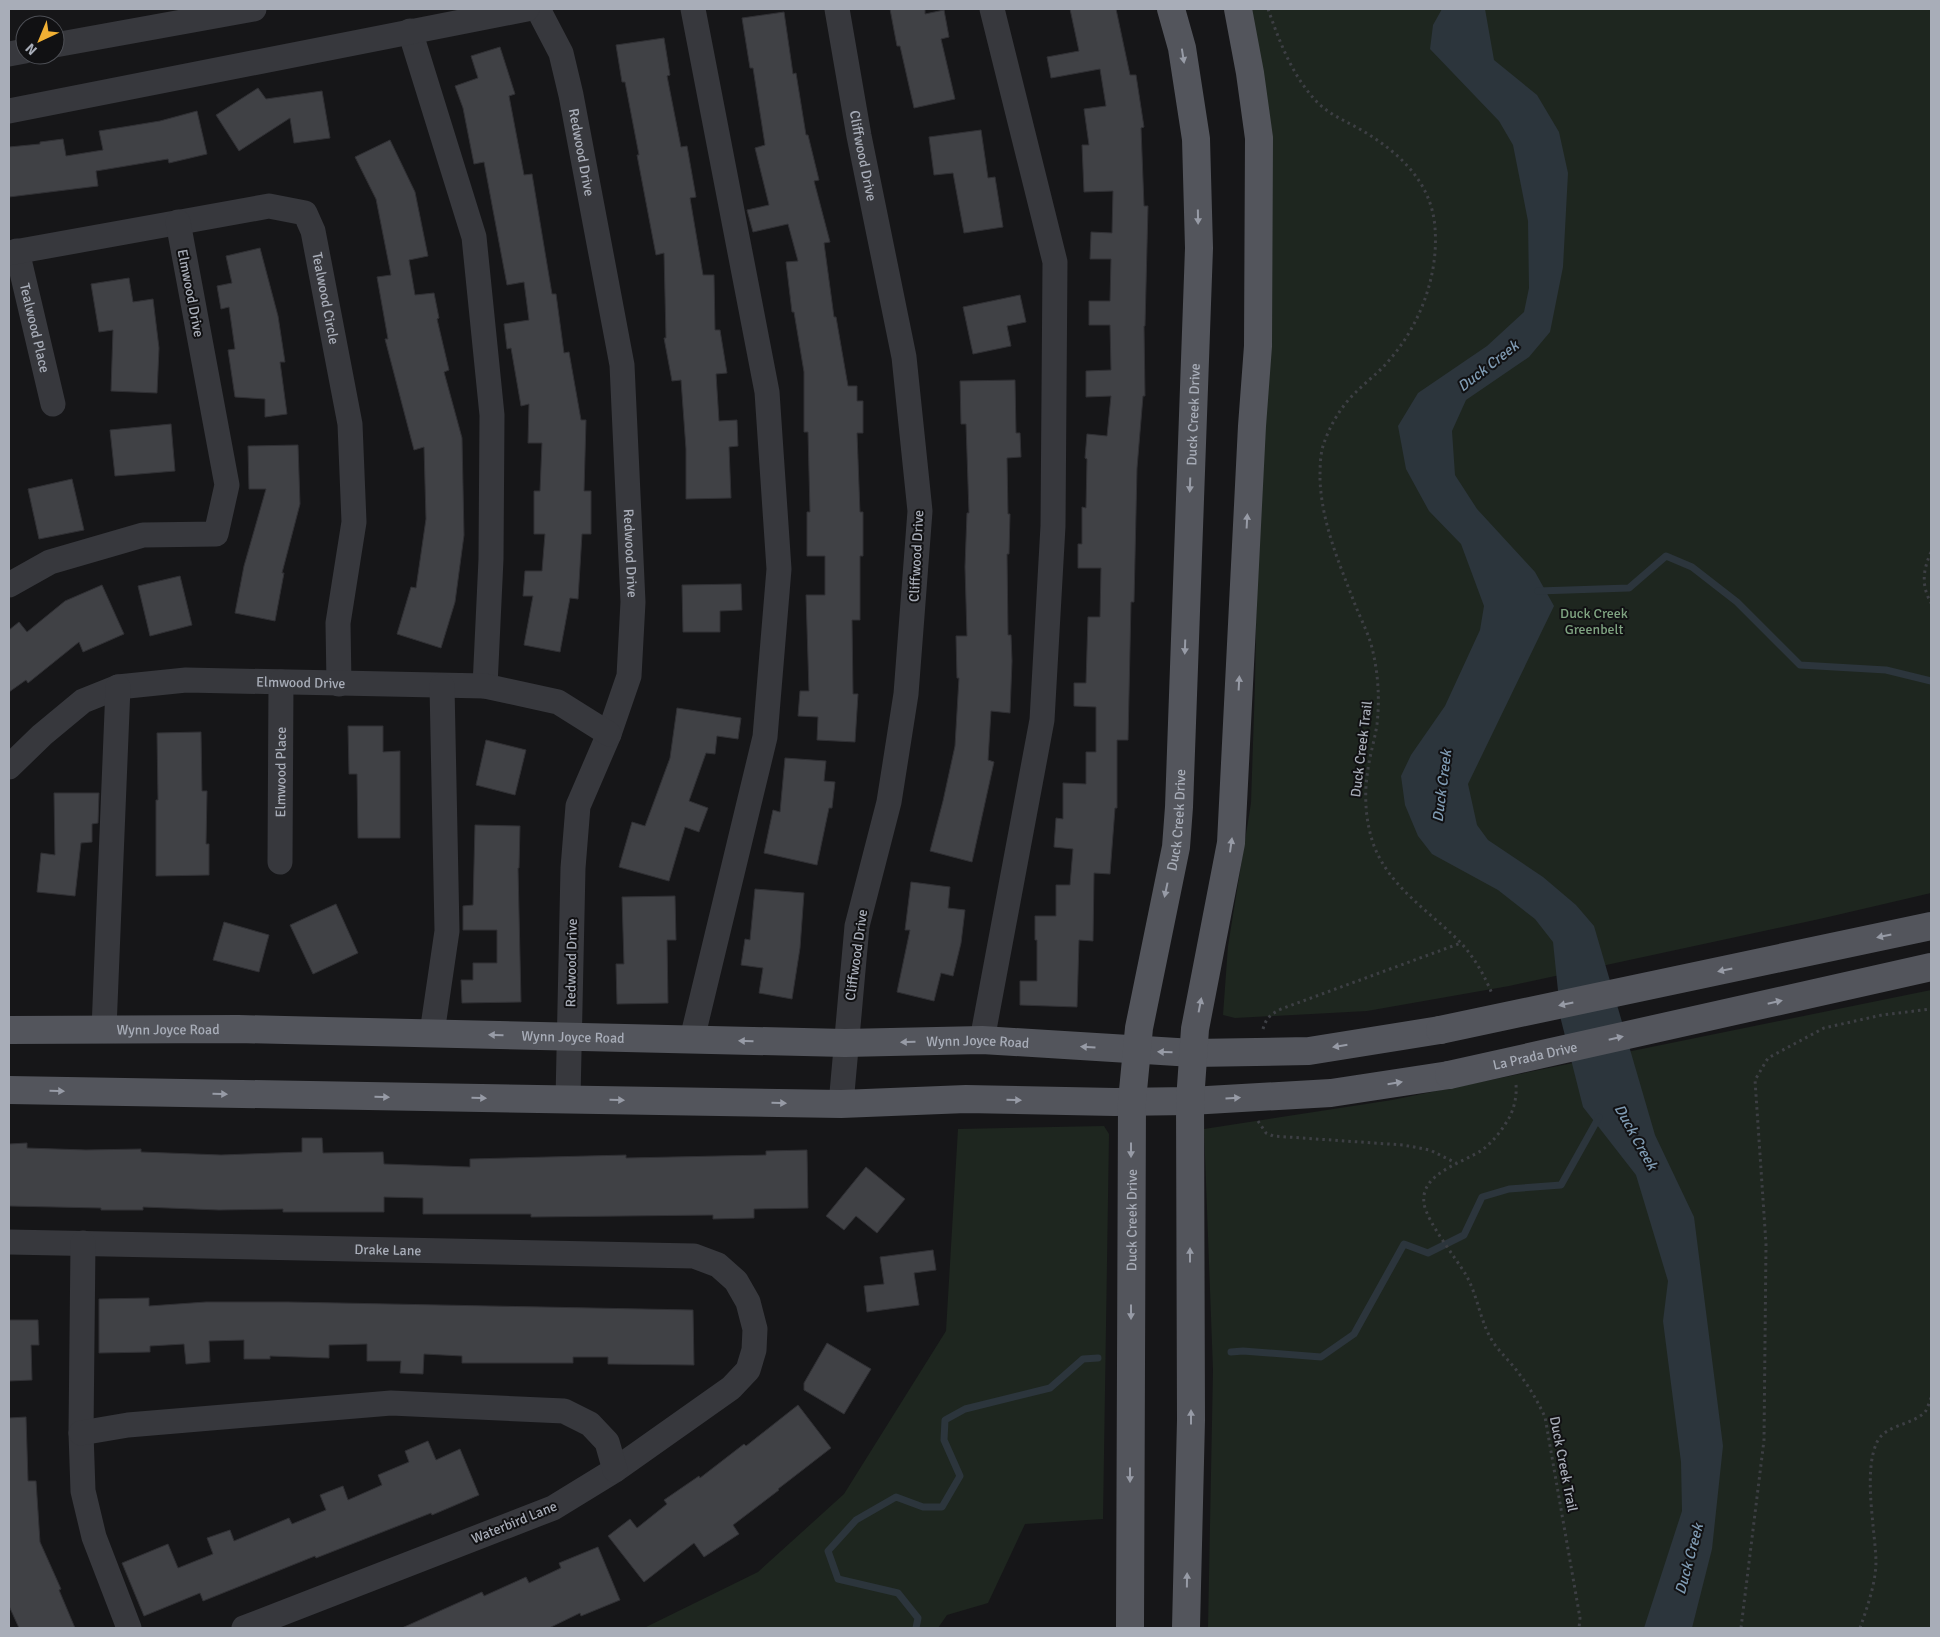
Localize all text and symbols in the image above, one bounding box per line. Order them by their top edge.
north arrow [15,15,65,65]
text: N [22,39,41,58]
one-way arrow [1180,48,1188,64]
street label: Redwood Drive [565,107,598,198]
street label: Cliffwood Drive [846,109,880,203]
one-way arrow [1194,210,1202,226]
street label: Elmwood Drive [174,248,207,339]
street label: Tealwood Circle [308,251,343,346]
street label: Tealwood Place [16,281,53,375]
water label: Duck Creek [1454,336,1523,395]
street label: Duck Creek Drive [1183,363,1204,466]
one-way arrow [1186,477,1194,493]
street label: Redwood Drive [620,508,641,598]
street label: Cliffwood Drive [906,510,927,602]
one-way arrow [1243,512,1251,528]
park label: Duck Creek Greenbelt [1560,605,1628,638]
one-way arrow [1180,639,1188,655]
street label: Elmwood Drive [256,673,346,692]
one-way arrow [1236,675,1244,691]
street label: Duck Creek Trail [1347,700,1376,798]
street label: Elmwood Place [272,727,290,817]
water label: Duck Creek [1429,747,1456,823]
street label: Duck Creek Drive [1163,769,1189,873]
one-way arrow [1227,837,1235,853]
one-way arrow [1162,882,1170,898]
street label: Cliffwood Drive [842,908,871,1002]
street label: Redwood Drive [562,918,581,1008]
one-way arrow [1876,932,1891,940]
one-way arrow [1717,966,1732,974]
one-way arrow [1196,997,1204,1012]
one-way arrow [1767,998,1782,1006]
one-way arrow [1558,1000,1573,1008]
street label: Wynn Joyce Road [116,1021,220,1039]
street label: Wynn Joyce Road [521,1028,625,1047]
one-way arrow [488,1031,504,1039]
street label: Wynn Joyce Road [926,1032,1030,1052]
one-way arrow [1609,1034,1624,1042]
one-way arrow [738,1036,754,1044]
one-way arrow [900,1038,916,1046]
street label: La Prada Drive [1491,1039,1579,1074]
one-way arrow [1080,1042,1096,1050]
one-way arrow [1332,1043,1348,1051]
one-way arrow [1157,1047,1173,1055]
one-way arrow [1387,1079,1403,1087]
one-way arrow [50,1087,66,1095]
one-way arrow [212,1090,228,1098]
one-way arrow [375,1093,391,1101]
one-way arrow [1226,1093,1242,1101]
one-way arrow [471,1094,487,1102]
one-way arrow [609,1096,625,1104]
one-way arrow [1007,1096,1023,1104]
one-way arrow [771,1099,787,1107]
water label: Duck Creek [1611,1101,1662,1174]
one-way arrow [1127,1142,1135,1158]
street label: Duck Creek Drive [1123,1169,1141,1271]
street label: Drake Lane [354,1241,422,1259]
one-way arrow [1186,1246,1194,1262]
one-way arrow [1127,1305,1135,1321]
one-way arrow [1187,1409,1195,1425]
street label: Duck Creek Trail [1546,1415,1581,1513]
one-way arrow [1126,1467,1134,1483]
street label: Waterbird Lane [469,1498,560,1547]
water label: Duck Creek [1671,1520,1707,1596]
one-way arrow [1184,1571,1192,1587]

